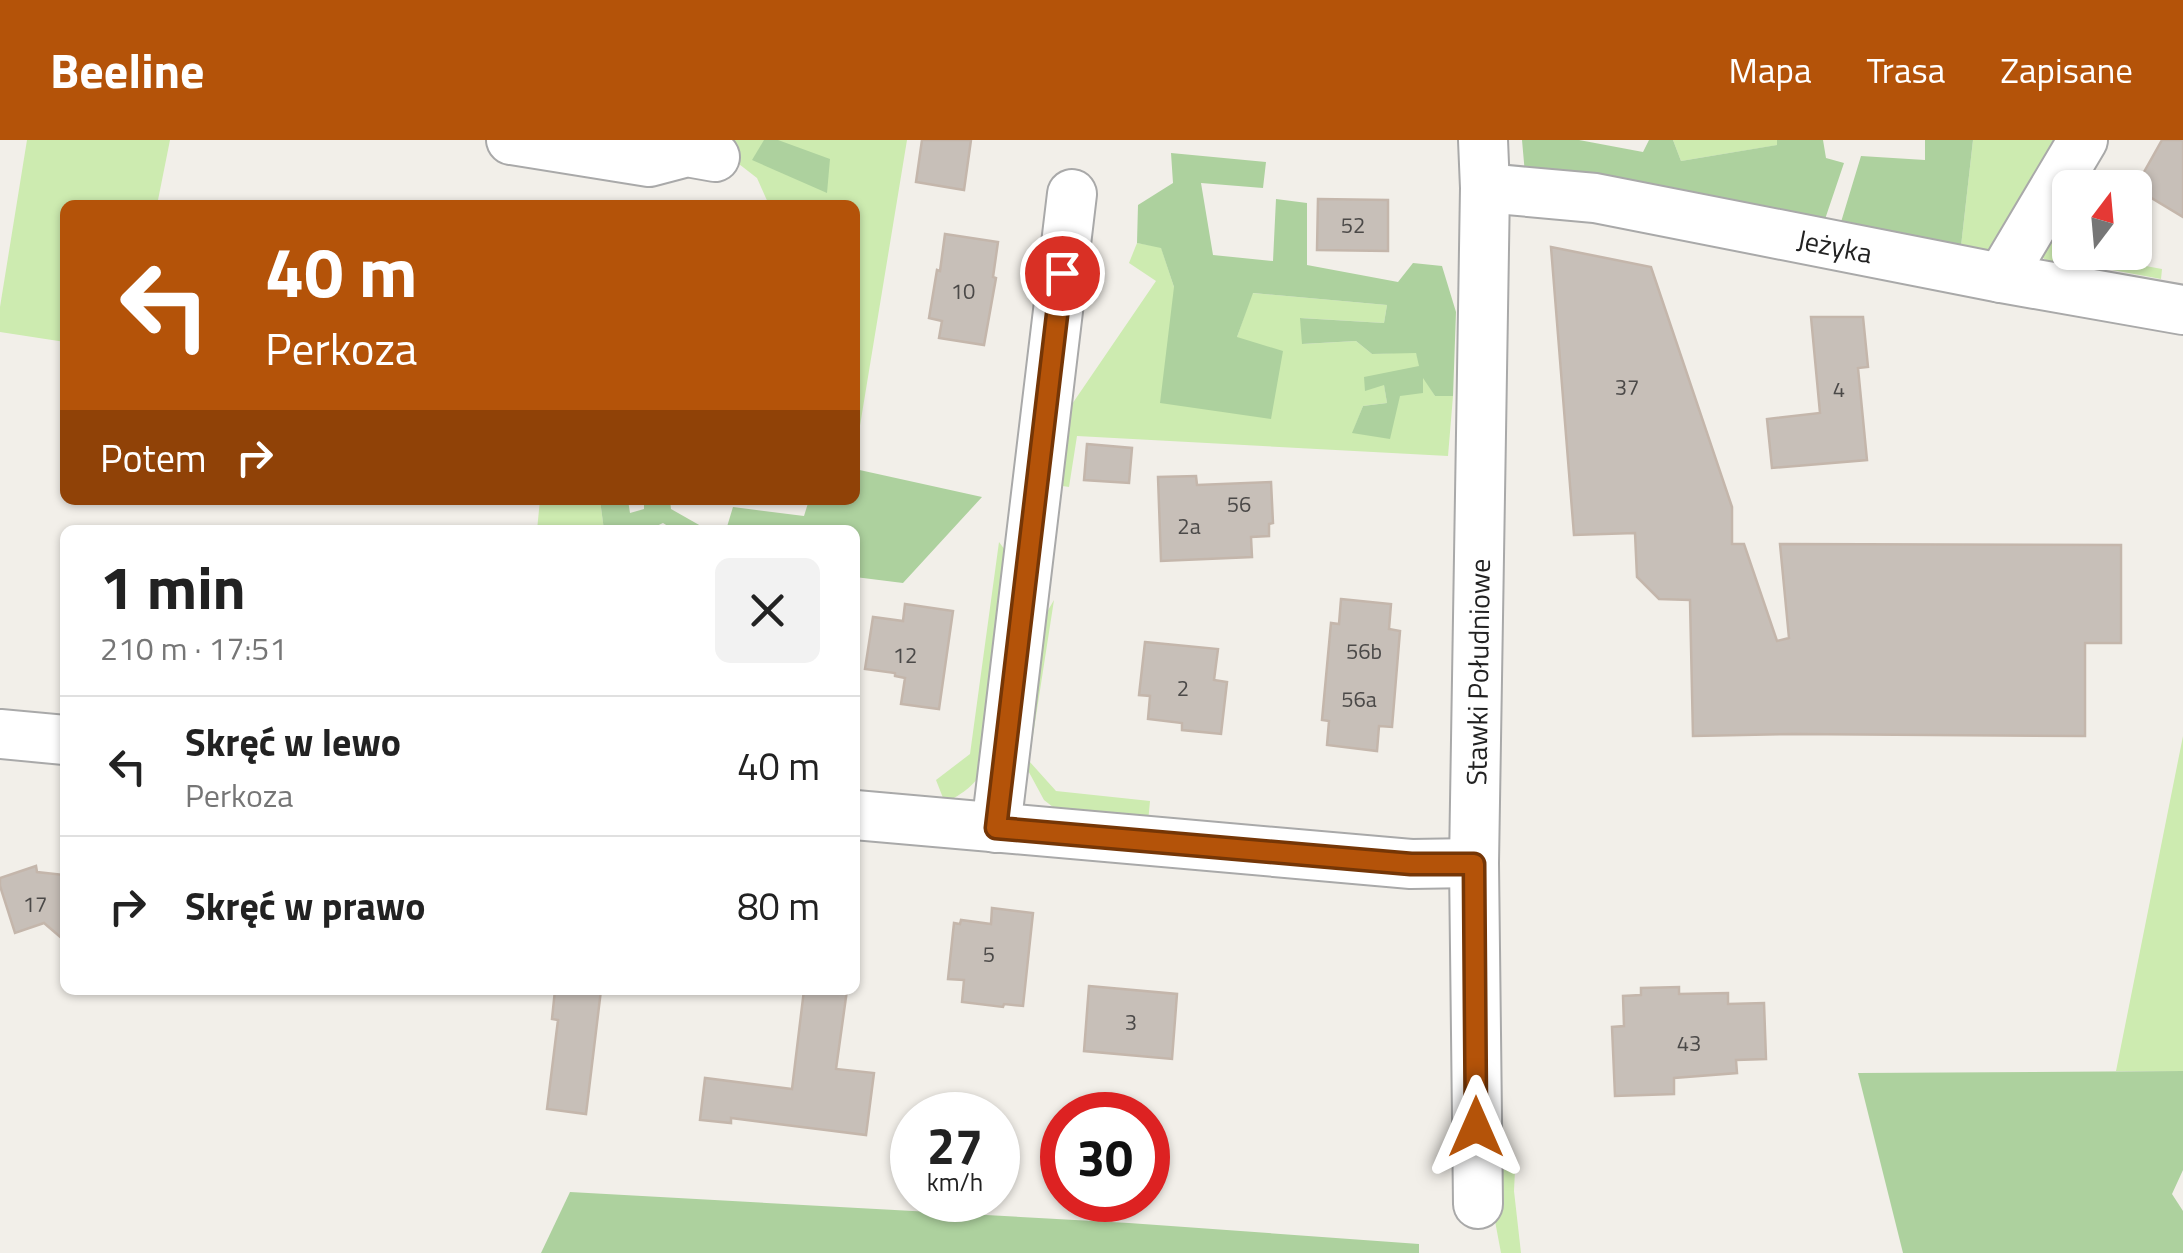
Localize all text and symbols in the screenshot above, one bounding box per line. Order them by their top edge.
text: Beeline [50,34,205,107]
text: Mapa [1729,43,1811,97]
text: Trasa [1866,43,1945,97]
text: Zapisane [2000,43,2133,97]
north arrow [2052,170,2152,270]
map controls [2052,170,2152,270]
house number: 52 [1341,208,1365,242]
street label: Jeżyka [1794,217,1876,274]
text: 40 m [265,218,418,324]
pin [1020,231,1105,316]
icon: left [100,240,230,370]
icon: arrive [1035,246,1090,301]
house number: 10 [951,274,975,308]
text: Perkoza [265,314,417,382]
house number: 37 [1615,370,1639,404]
house number: 4 [1833,372,1845,406]
text: Potem [100,429,207,487]
icon: right [227,430,282,485]
house number: 56 [1227,487,1251,521]
house number: 2a [1177,509,1201,543]
text: 1 min [100,541,246,632]
button: close [715,558,820,663]
street label: Stawki Południowe [1454,558,1500,786]
text: 210 m · 17:51 [100,624,287,672]
house number: 56b [1346,634,1382,668]
house number: 12 [893,638,917,672]
house number: 2 [1177,671,1189,705]
house number: 56a [1341,682,1377,716]
text: Skręć w lewo [185,713,401,771]
text: 40 m [737,737,820,795]
icon: left [100,739,155,794]
text: Perkoza [185,771,293,819]
text: Skręć w prawo [185,877,425,935]
text: 80 m [737,877,820,935]
icon: right [100,879,155,934]
house number: 17 [23,887,47,921]
house number: 5 [983,937,995,971]
house number: 3 [1125,1005,1137,1039]
house number: 43 [1677,1026,1701,1060]
position arrow [1424,1075,1528,1179]
speed limit sign: 30 [1040,1092,1170,1222]
text: 27 [927,1107,983,1183]
text: km/h [927,1163,983,1201]

